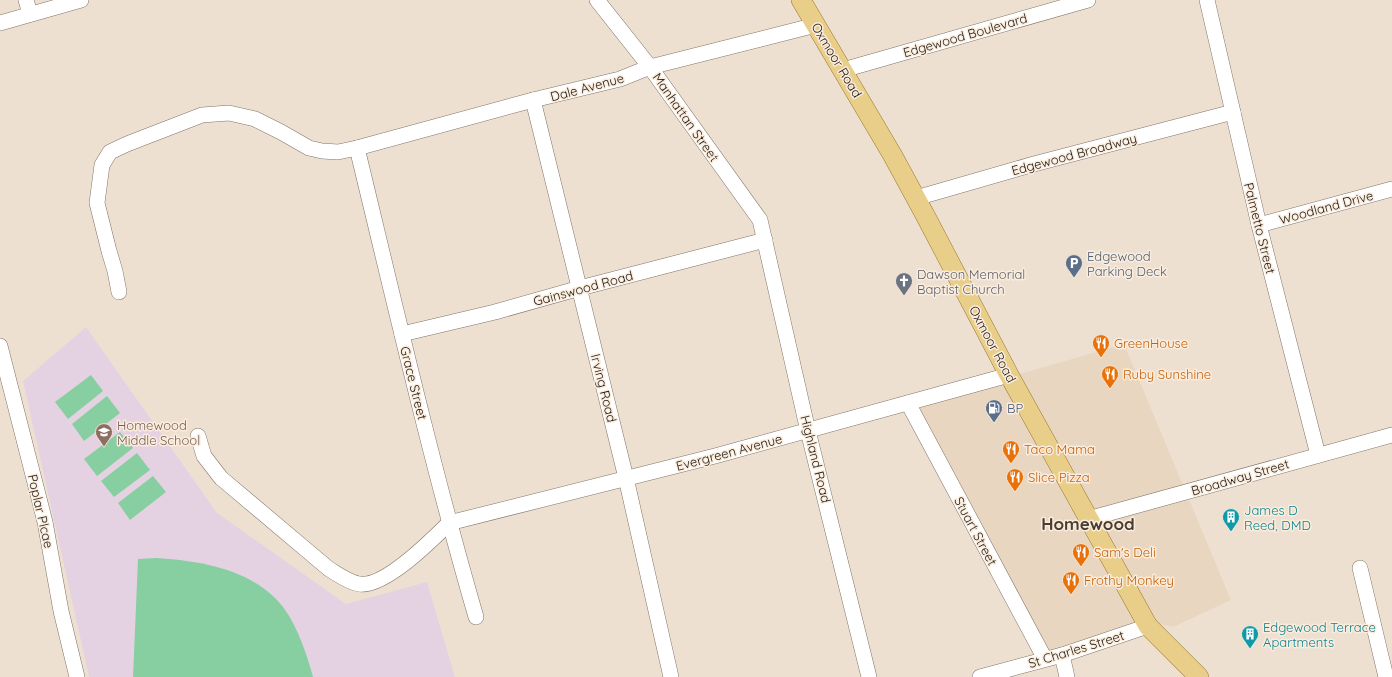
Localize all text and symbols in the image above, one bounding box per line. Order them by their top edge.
street label: Edgewood Boulevard [901,10,1029,60]
street label: Oxmoor Road [808,20,866,100]
street label: Dale Avenue [548,70,626,104]
street label: Manhattan Street [649,70,723,164]
street label: Edgewood Broadway [1010,130,1138,178]
street label: Palmetto Street [1241,181,1279,275]
street label: Woodland Drive [1277,187,1375,227]
place label: Edgewood Parking Deck [1087,248,1167,279]
parking icon: Edgewood Parking Deck [1064,253,1084,278]
place label: Dawson Memorial Baptist Church [917,266,1025,297]
street label: Gainswood Road [531,267,635,309]
church icon: Dawson Memorial Baptist Church [894,271,914,296]
street label: Oxmoor Road [966,303,1020,385]
restaurant icon: GreenHouse [1091,333,1111,358]
place label: GreenHouse [1114,335,1188,351]
street label: Grace Street [397,345,431,421]
street label: Irving Road [588,352,620,424]
restaurant icon: Ruby Sunshine [1100,364,1120,389]
place label: Ruby Sunshine [1123,366,1211,382]
fuel station icon: BP [984,398,1004,423]
place label: BP [1007,400,1023,416]
street label: Highland Road [797,414,835,504]
place label: Homewood Middle School [117,417,200,448]
school or university icon: Homewood Middle School [94,422,114,447]
street label: Evergreen Avenue [674,430,784,474]
restaurant icon: Taco Mama [1001,439,1021,464]
place label: Taco Mama [1024,441,1095,457]
street label: Broadway Street [1189,455,1291,499]
restaurant icon: Slice Pizza [1005,467,1025,492]
place label: Slice Pizza [1028,469,1090,485]
street label: Poplar Plcae [25,472,57,550]
street label: Stuart Street [951,494,1001,568]
place label: James D Reed, DMD [1244,502,1311,533]
building icon: James D Reed, DMD [1221,507,1241,532]
district label: Homewood [1041,513,1135,534]
restaurant icon: Sam's Deli [1071,542,1091,567]
place label: Sam's Deli [1094,544,1156,560]
restaurant icon: Frothy Monkey [1061,570,1081,595]
place label: Frothy Monkey [1084,572,1174,588]
place label: Edgewood Terrace Apartments [1263,619,1376,650]
building icon: Edgewood Terrace Apartments [1240,624,1260,649]
street label: St Charles Street [1026,627,1126,671]

